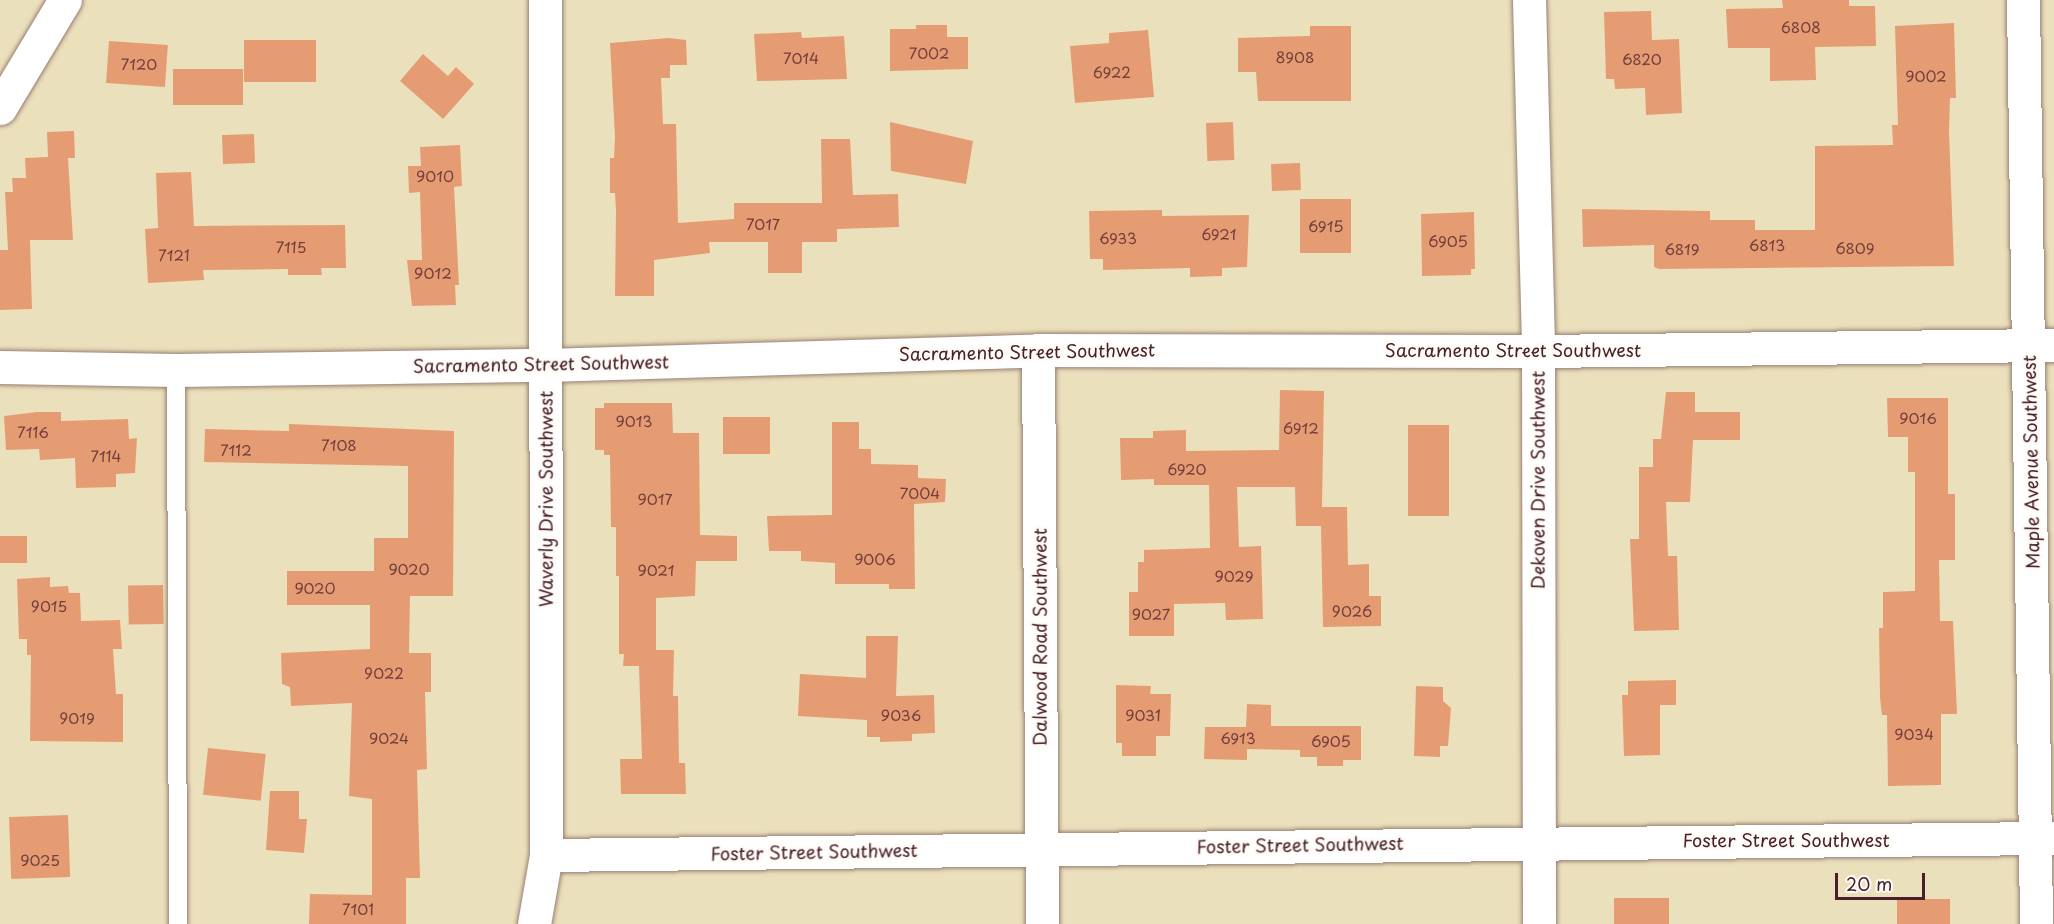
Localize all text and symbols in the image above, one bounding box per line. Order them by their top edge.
house number: 6808 [1781,18,1821,36]
house number: 7002 [909,44,949,62]
house number: 8908 [1276,48,1314,66]
house number: 7014 [783,49,819,67]
house number: 6820 [1622,50,1662,68]
house number: 7120 [121,55,157,73]
house number: 6922 [1093,63,1131,81]
house number: 9002 [1905,67,1947,85]
house number: 9010 [416,167,454,185]
house number: 7017 [746,215,780,233]
house number: 6915 [1308,217,1344,235]
house number: 6921 [1201,225,1237,243]
house number: 6933 [1099,229,1137,247]
house number: 6905 [1428,232,1468,250]
house number: 6813 [1749,236,1785,254]
house number: 7115 [276,238,306,256]
house number: 6809 [1835,239,1875,257]
house number: 6819 [1664,240,1700,258]
house number: 7121 [158,246,190,264]
house number: 9012 [414,264,452,282]
street label: Sacramento Street Southwest [897,339,1157,365]
street label: Sacramento Street Southwest [1383,339,1643,361]
street label: Sacramento Street Southwest [411,351,671,377]
street label: Maple Avenue Southwest [2018,354,2044,570]
street label: Dekoven Drive Southwest [1527,370,1549,590]
street label: Waverly Drive Southwest [535,390,557,608]
house number: 9016 [1899,409,1937,427]
house number: 9013 [616,412,652,430]
house number: 6912 [1283,419,1319,437]
house number: 7116 [17,423,49,441]
house number: 7108 [321,436,357,454]
house number: 7112 [220,441,252,459]
house number: 7114 [91,447,121,465]
house number: 6920 [1167,460,1207,478]
house number: 7004 [900,484,940,502]
house number: 9017 [638,490,672,508]
street label: Dalwood Road Southwest [1029,527,1051,747]
house number: 9006 [854,550,896,568]
house number: 9020 [388,560,430,578]
house number: 9021 [637,561,675,579]
house number: 9029 [1215,567,1253,585]
house number: 9020 [294,579,336,597]
house number: 9015 [31,597,67,615]
house number: 9026 [1332,602,1372,620]
house number: 9027 [1132,605,1170,623]
house number: 9022 [364,664,404,682]
house number: 9036 [881,706,921,724]
house number: 9031 [1125,706,1161,724]
house number: 9019 [59,709,95,727]
house number: 9034 [1894,725,1934,743]
house number: 9024 [369,729,409,747]
house number: 6913 [1220,729,1256,747]
house number: 6905 [1311,732,1351,750]
street label: Foster Street Southwest [1682,829,1890,851]
street label: Foster Street Southwest [1196,832,1404,858]
street label: Foster Street Southwest [710,839,918,865]
house number: 9025 [20,851,60,869]
scale bar [1838,861,1928,899]
text: 20 m [1846,870,1892,897]
house number: 7101 [342,900,374,918]

